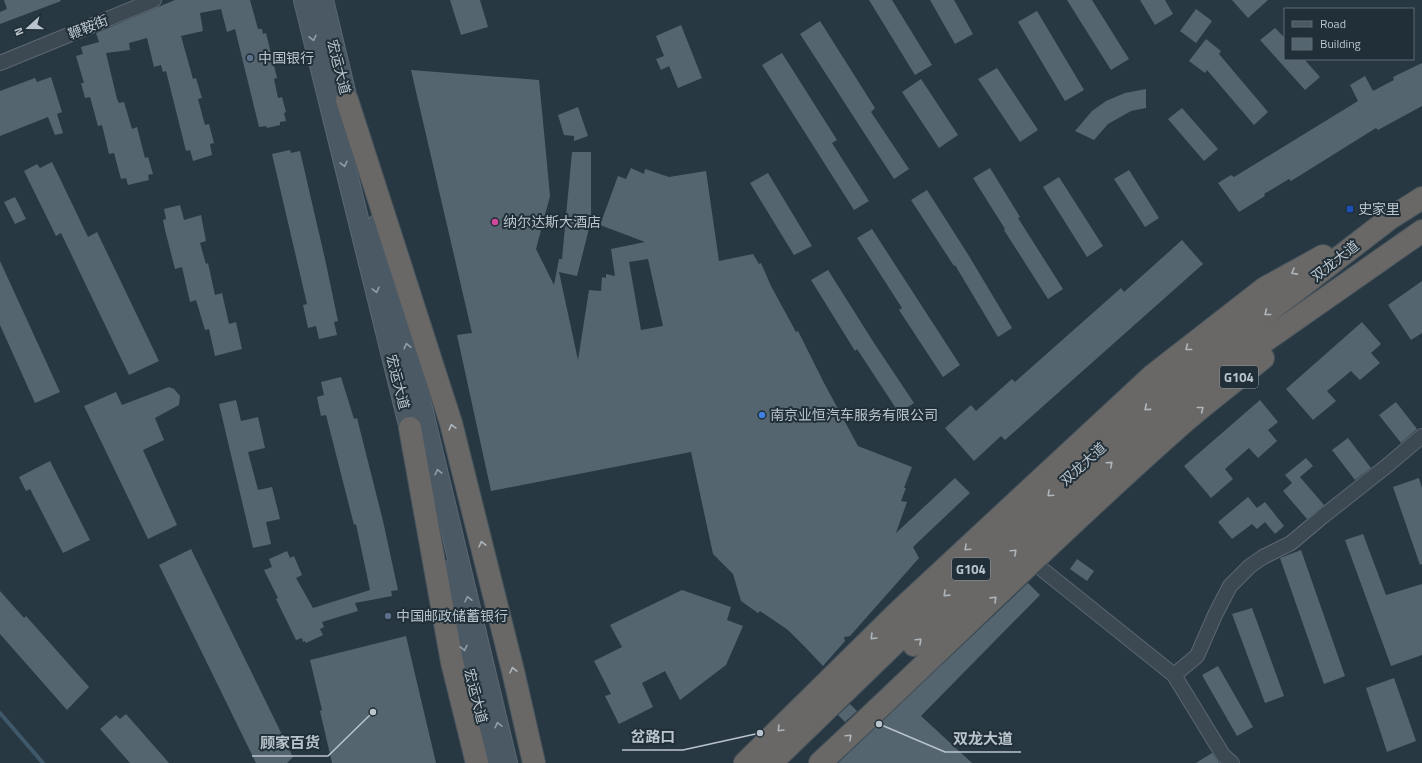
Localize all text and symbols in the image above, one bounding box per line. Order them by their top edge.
north arrow [8,8,48,48]
legend [1284,8,1414,60]
street label: 鞭鞍街 [64,9,111,44]
text: Road [1320,14,1346,33]
text: N [10,25,27,38]
text: Building [1320,34,1361,53]
one-way arrow [309,35,317,41]
street label: 宏运大道 [323,37,356,97]
place label: 中国银行 [258,47,314,68]
marker: 中国银行 [245,53,255,63]
one-way arrow [339,160,348,167]
place label: 史家里 [1358,198,1400,219]
marker: 史家里 [1345,204,1355,214]
place label: 纳尔达斯大酒店 [503,211,601,232]
marker: 纳尔达斯大酒店 [490,217,500,227]
street label: 双龙大道 [1306,235,1363,286]
one-way arrow [1291,267,1298,275]
one-way arrow [371,287,379,294]
one-way arrow [1264,308,1271,316]
one-way arrow [403,343,412,350]
one-way arrow [1186,343,1193,350]
street label: 宏运大道 [382,352,415,412]
road number: G104 [1220,366,1258,388]
one-way arrow [1145,403,1152,410]
place label: 南京业恒汽车服务有限公司 [770,404,938,425]
one-way arrow [1196,406,1203,413]
marker: 南京业恒汽车服务有限公司 [757,410,767,420]
one-way arrow [449,424,457,431]
street label: 双龙大道 [1055,437,1110,490]
one-way arrow [1105,462,1113,469]
one-way arrow [434,469,442,475]
one-way arrow [1047,489,1055,497]
one-way arrow [479,541,487,547]
one-way arrow [964,543,972,551]
one-way arrow [1009,549,1017,557]
road number: G104 [952,558,990,580]
one-way arrow [943,589,951,596]
one-way arrow [464,595,473,602]
one-way arrow [989,596,997,604]
place label: 中国邮政储蓄银行 [396,605,508,626]
marker: 中国邮政储蓄银行 [383,611,393,621]
one-way arrow [870,632,878,640]
one-way arrow [914,638,922,646]
one-way arrow [459,644,468,651]
street label: 宏运大道 [460,666,493,726]
one-way arrow [509,667,518,674]
one-way arrow [495,722,503,728]
callout: 岔路口 [622,723,683,750]
one-way arrow [777,724,785,731]
text: 岔路口 [630,725,676,748]
callout: 双龙大道 [945,725,1021,752]
text: 双龙大道 [953,727,1013,750]
callout: 顾家百货 [252,729,328,756]
text: 顾家百货 [260,731,320,754]
one-way arrow [844,734,852,741]

